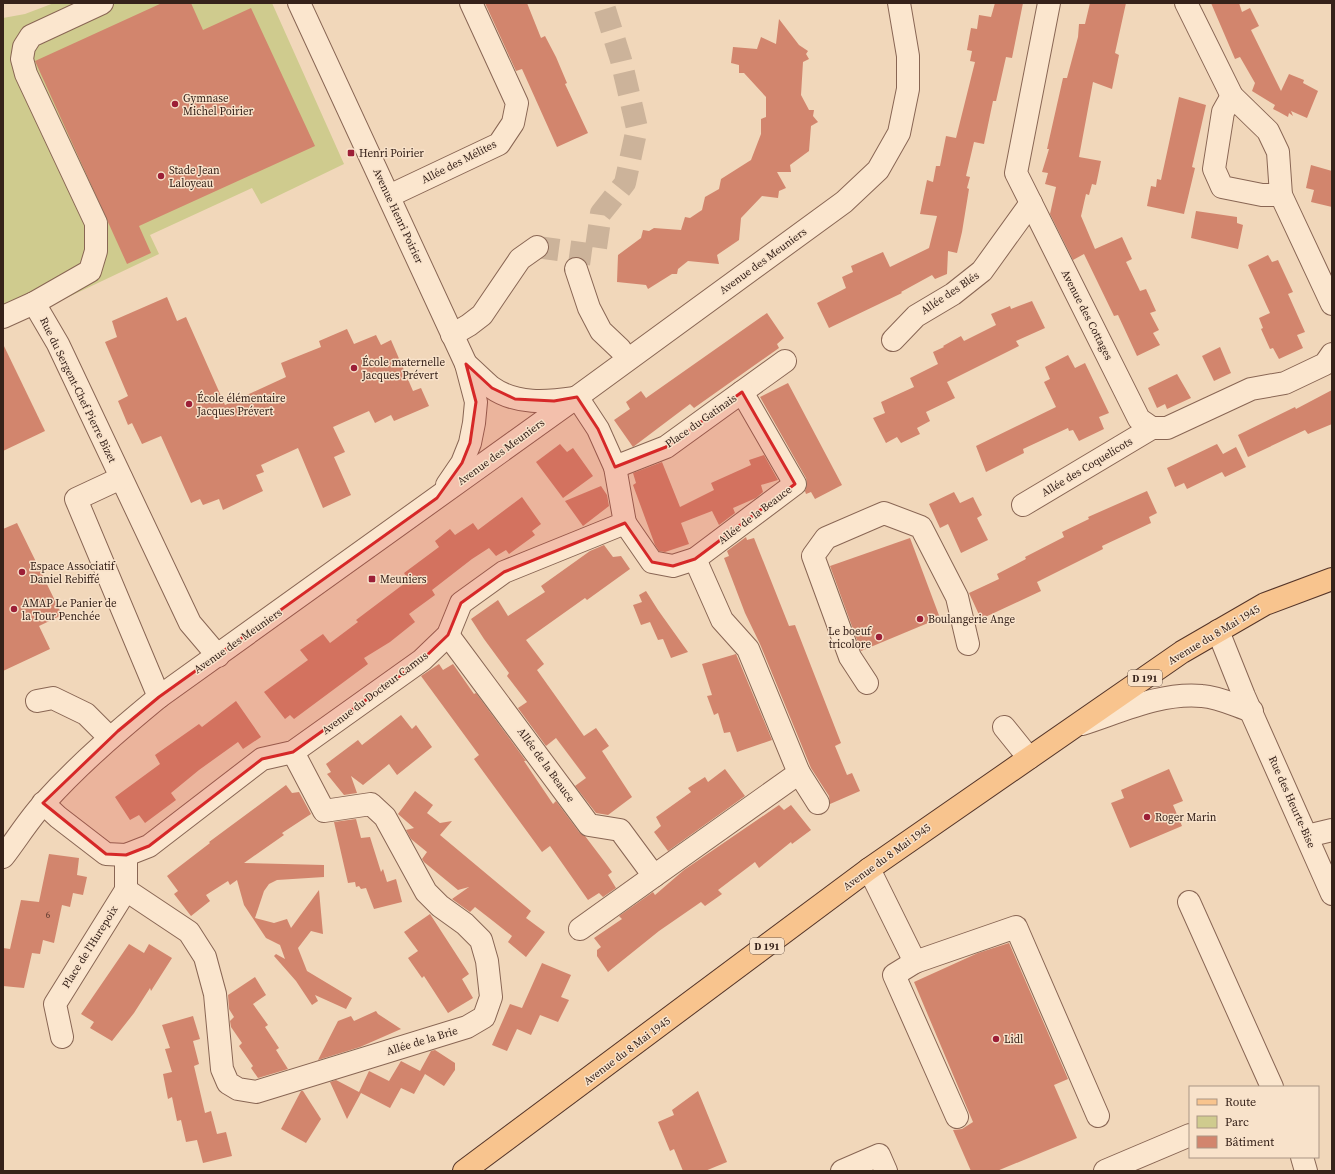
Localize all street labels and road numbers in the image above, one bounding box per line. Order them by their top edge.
street label: Allée des Mélites [419,136,499,187]
street label: Avenue Henri Poirier [369,166,427,266]
street label: Avenue des Meuniers [716,224,810,298]
street label: Avenue des Cottages [1058,267,1116,363]
street label: Allée des Blés [918,268,982,318]
street label: Rue du Sergent-Chef Pierre Bizet [36,315,120,466]
street label: Place du Gatinais [662,391,740,451]
street label: Avenue des Meuniers [454,415,548,489]
street label: Allée des Coquelicots [1039,434,1136,500]
street label: Allée de la Beauce [715,482,795,548]
street label: Avenue du 8 Mai 1945 [1165,601,1263,668]
street label: Avenue des Meuniers [191,605,285,677]
street label: Avenue du Docteur Camus [319,648,431,738]
road number: D 191 [1128,670,1162,686]
street label: Allée de la Beauce [514,725,578,806]
street label: Rue des Heurte-Bise [1265,754,1319,851]
street label: Avenue du 8 Mai 1945 [840,820,934,894]
street label: Place de l'Hurepoix [59,903,122,991]
road number: D 191 [750,938,784,954]
street label: Avenue du 8 Mai 1945 [581,1013,674,1089]
street label: Allée de la Brie [384,1023,460,1059]

